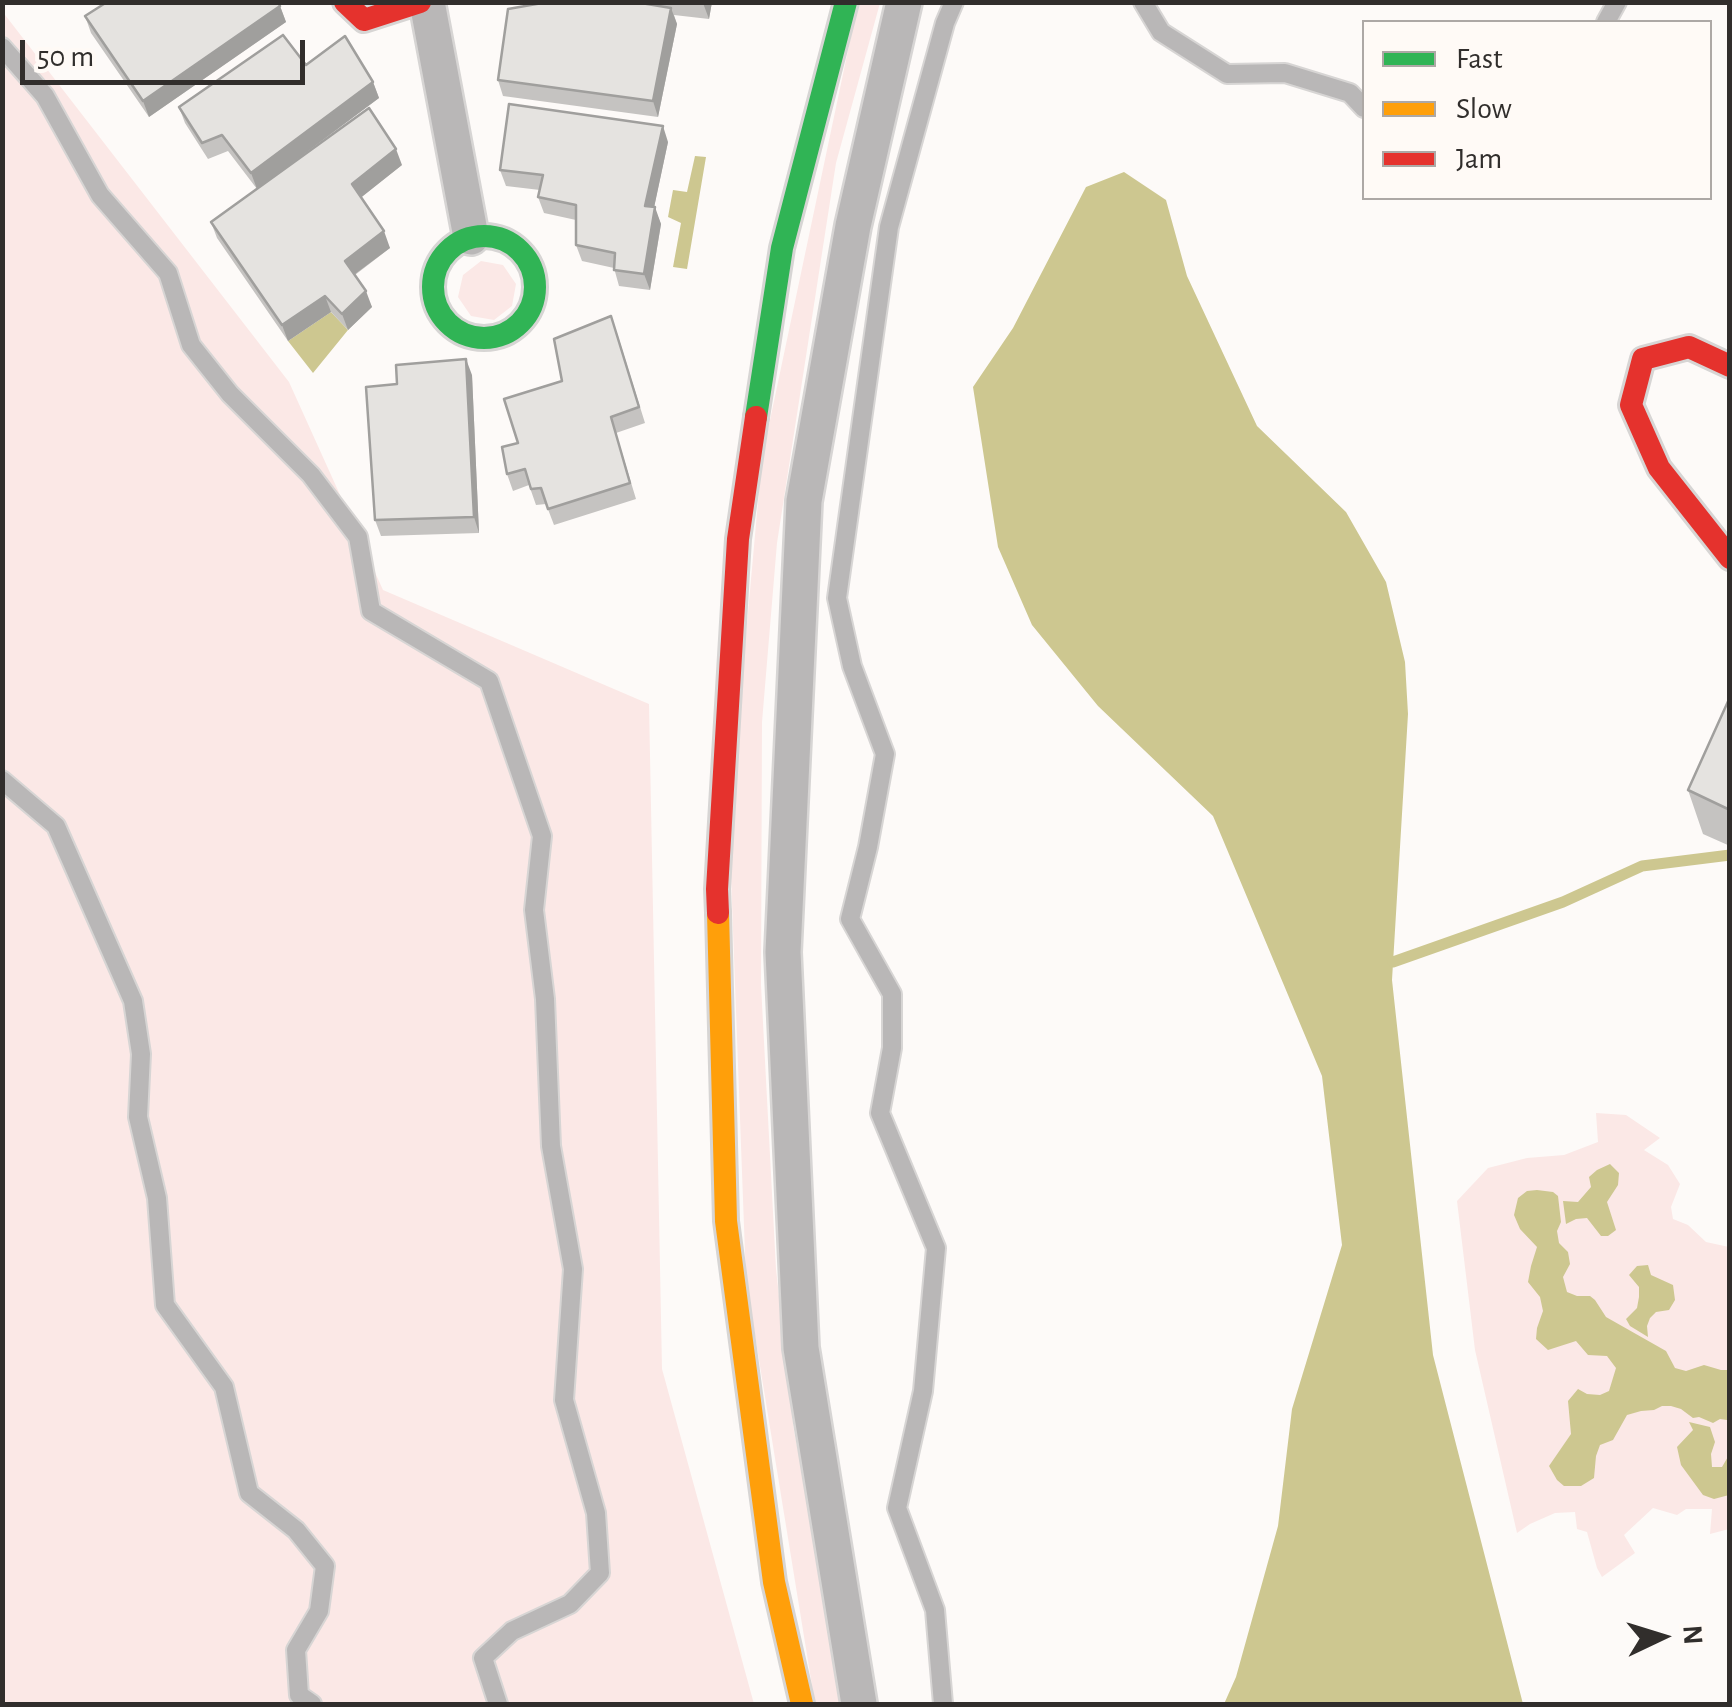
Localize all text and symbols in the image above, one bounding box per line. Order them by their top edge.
scale bar [25,20,310,82]
legend [1362,20,1712,200]
text: 50 m [37,42,94,72]
text: Fast [1456,44,1503,74]
text: Slow [1456,94,1512,124]
text: Jam [1456,144,1502,174]
north arrow [1612,1587,1712,1687]
text: N [1677,1624,1707,1646]

